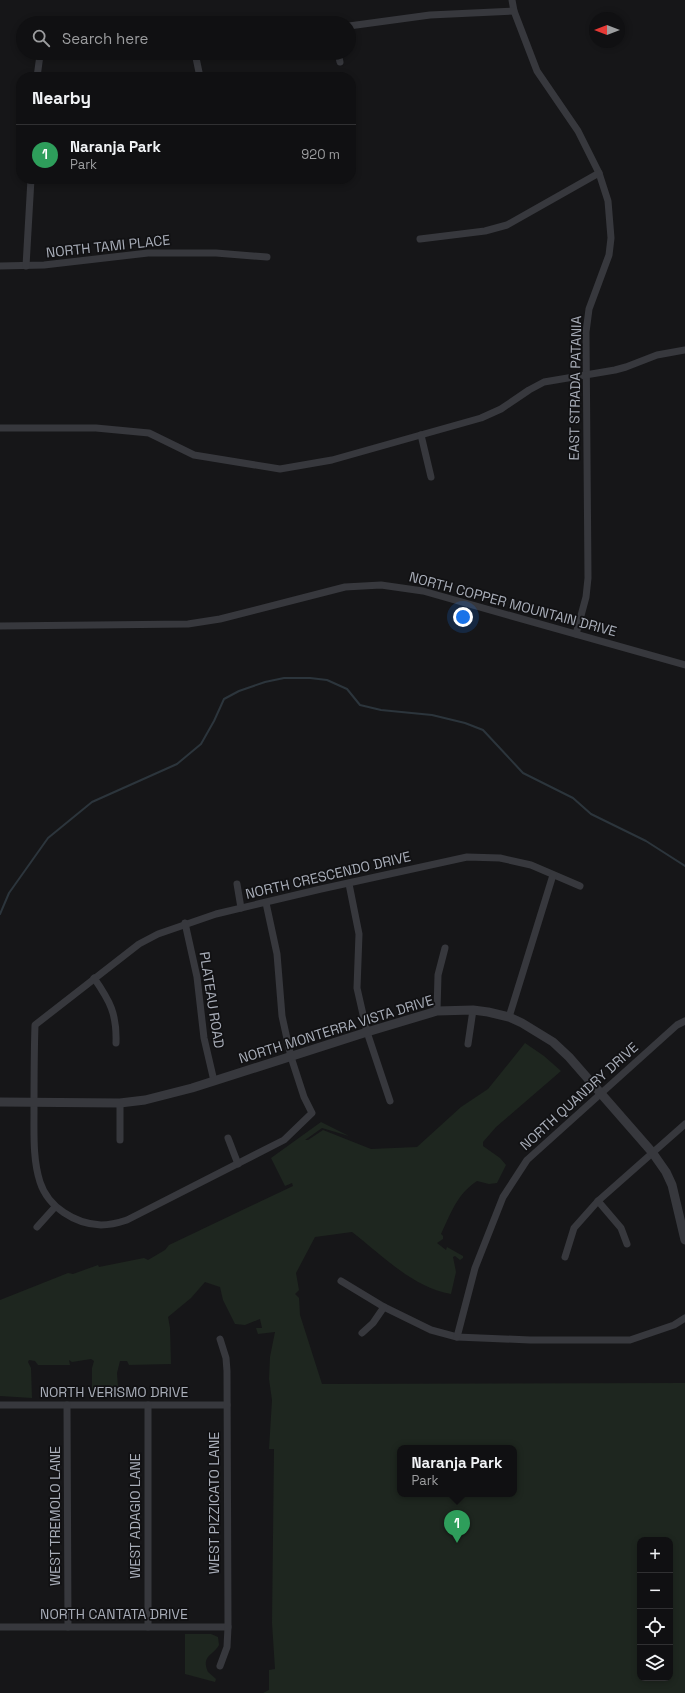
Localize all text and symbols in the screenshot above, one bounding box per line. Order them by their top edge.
north arrow [589,12,625,48]
search box [16,16,356,60]
icon: search [30,27,52,49]
text: Search here [62,29,148,48]
text: Nearby [32,87,91,109]
text: Naranja Park [70,137,161,156]
text: 1 [42,146,48,163]
text: 920 m [301,146,340,163]
text: Park [70,156,97,173]
street label: NORTH TAMI PLACE [45,231,171,261]
street label: EAST STRADA PATANIA [565,315,585,460]
street label: NORTH COPPER MOUNTAIN DRIVE [407,568,619,640]
your location [453,607,473,627]
street label: NORTH CRESCENDO DRIVE [244,847,413,903]
street label: PLATEAU ROAD [195,950,229,1050]
street label: NORTH MONTERRA VISTA DRIVE [236,991,436,1067]
street label: NORTH QUANDRY DRIVE [516,1038,642,1154]
street label: NORTH VERISMO DRIVE [40,1383,188,1401]
street label: WEST PIZZICATO LANE [205,1432,223,1574]
popup [397,1445,517,1497]
street label: WEST TREMOLO LANE [46,1446,64,1586]
street label: WEST ADAGIO LANE [126,1453,144,1579]
text: Naranja Park [412,1453,502,1472]
text: Park [412,1472,439,1489]
pin: 1 [444,1510,470,1543]
map controls [637,1537,673,1681]
button: + [637,1537,673,1573]
button: − [637,1573,673,1609]
street label: NORTH CANTATA DRIVE [40,1605,188,1623]
button: locate [637,1609,673,1645]
button: layers [637,1645,673,1681]

